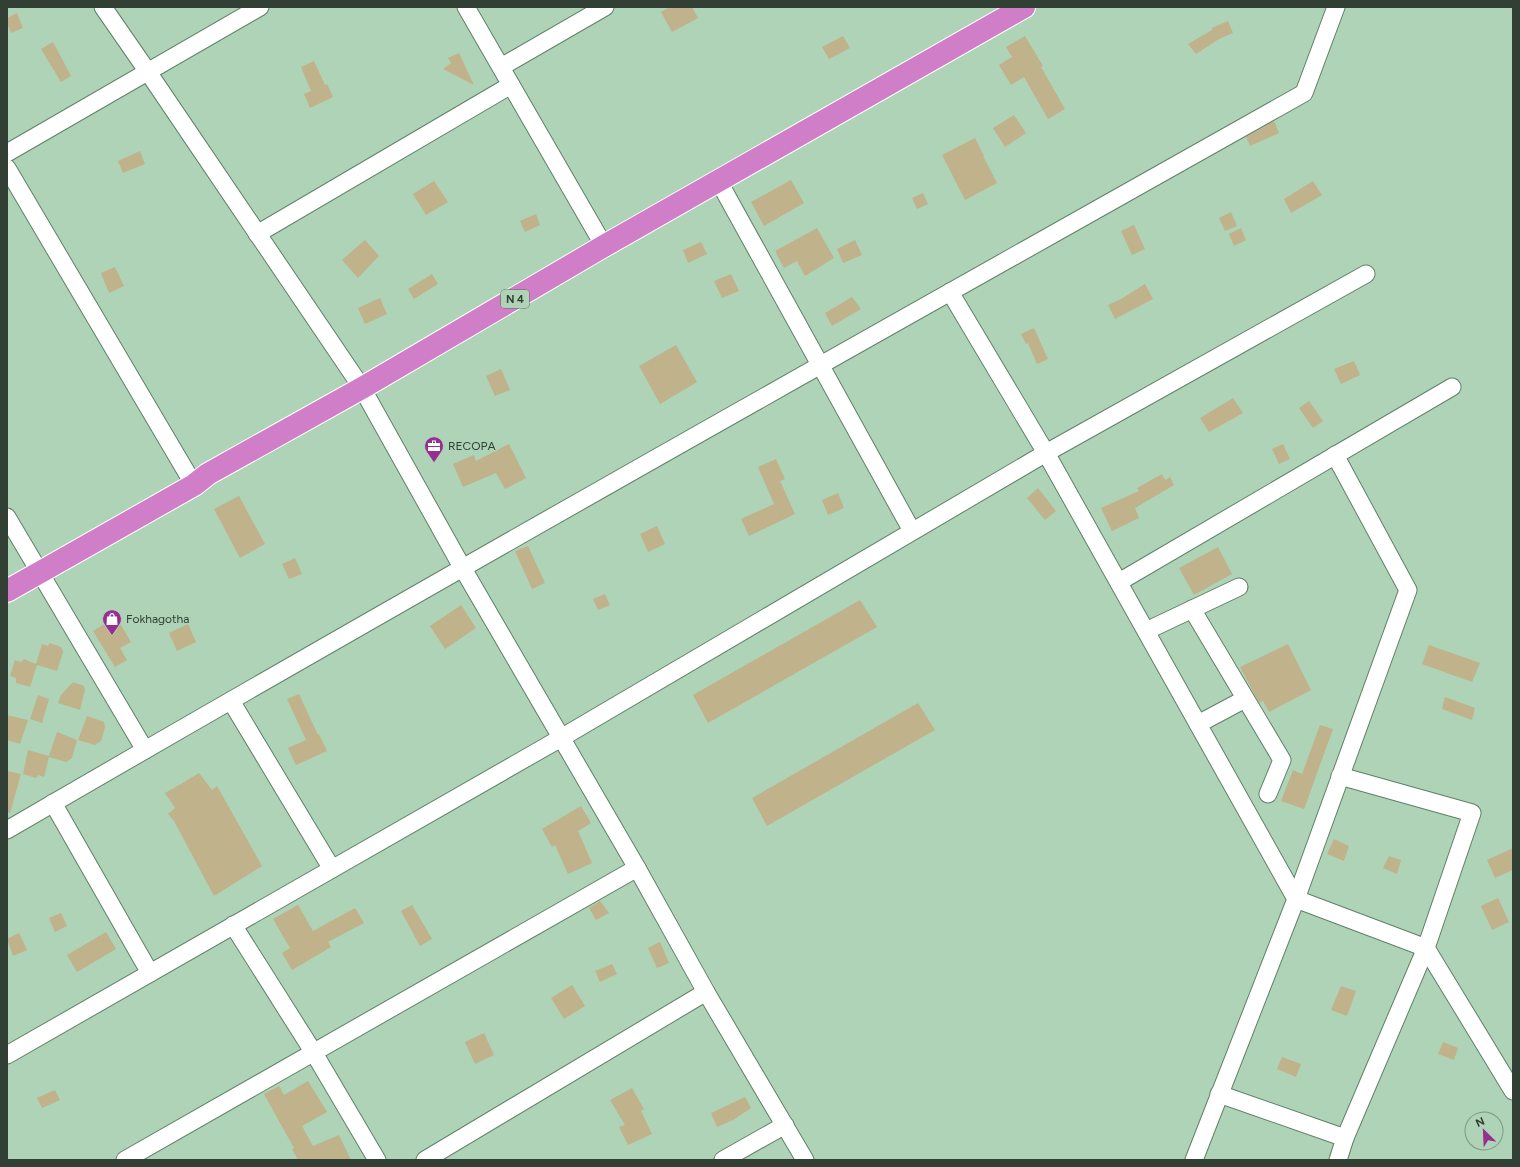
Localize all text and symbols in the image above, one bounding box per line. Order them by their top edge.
road number: N 4 [501,290,529,308]
office icon: RECOPA [423,435,445,463]
place label: RECOPA [448,439,496,453]
shop icon: Fokhagotha [101,608,123,636]
place label: Fokhagotha [126,612,189,626]
north arrow [1464,1111,1504,1151]
text: N [1474,1115,1487,1130]

